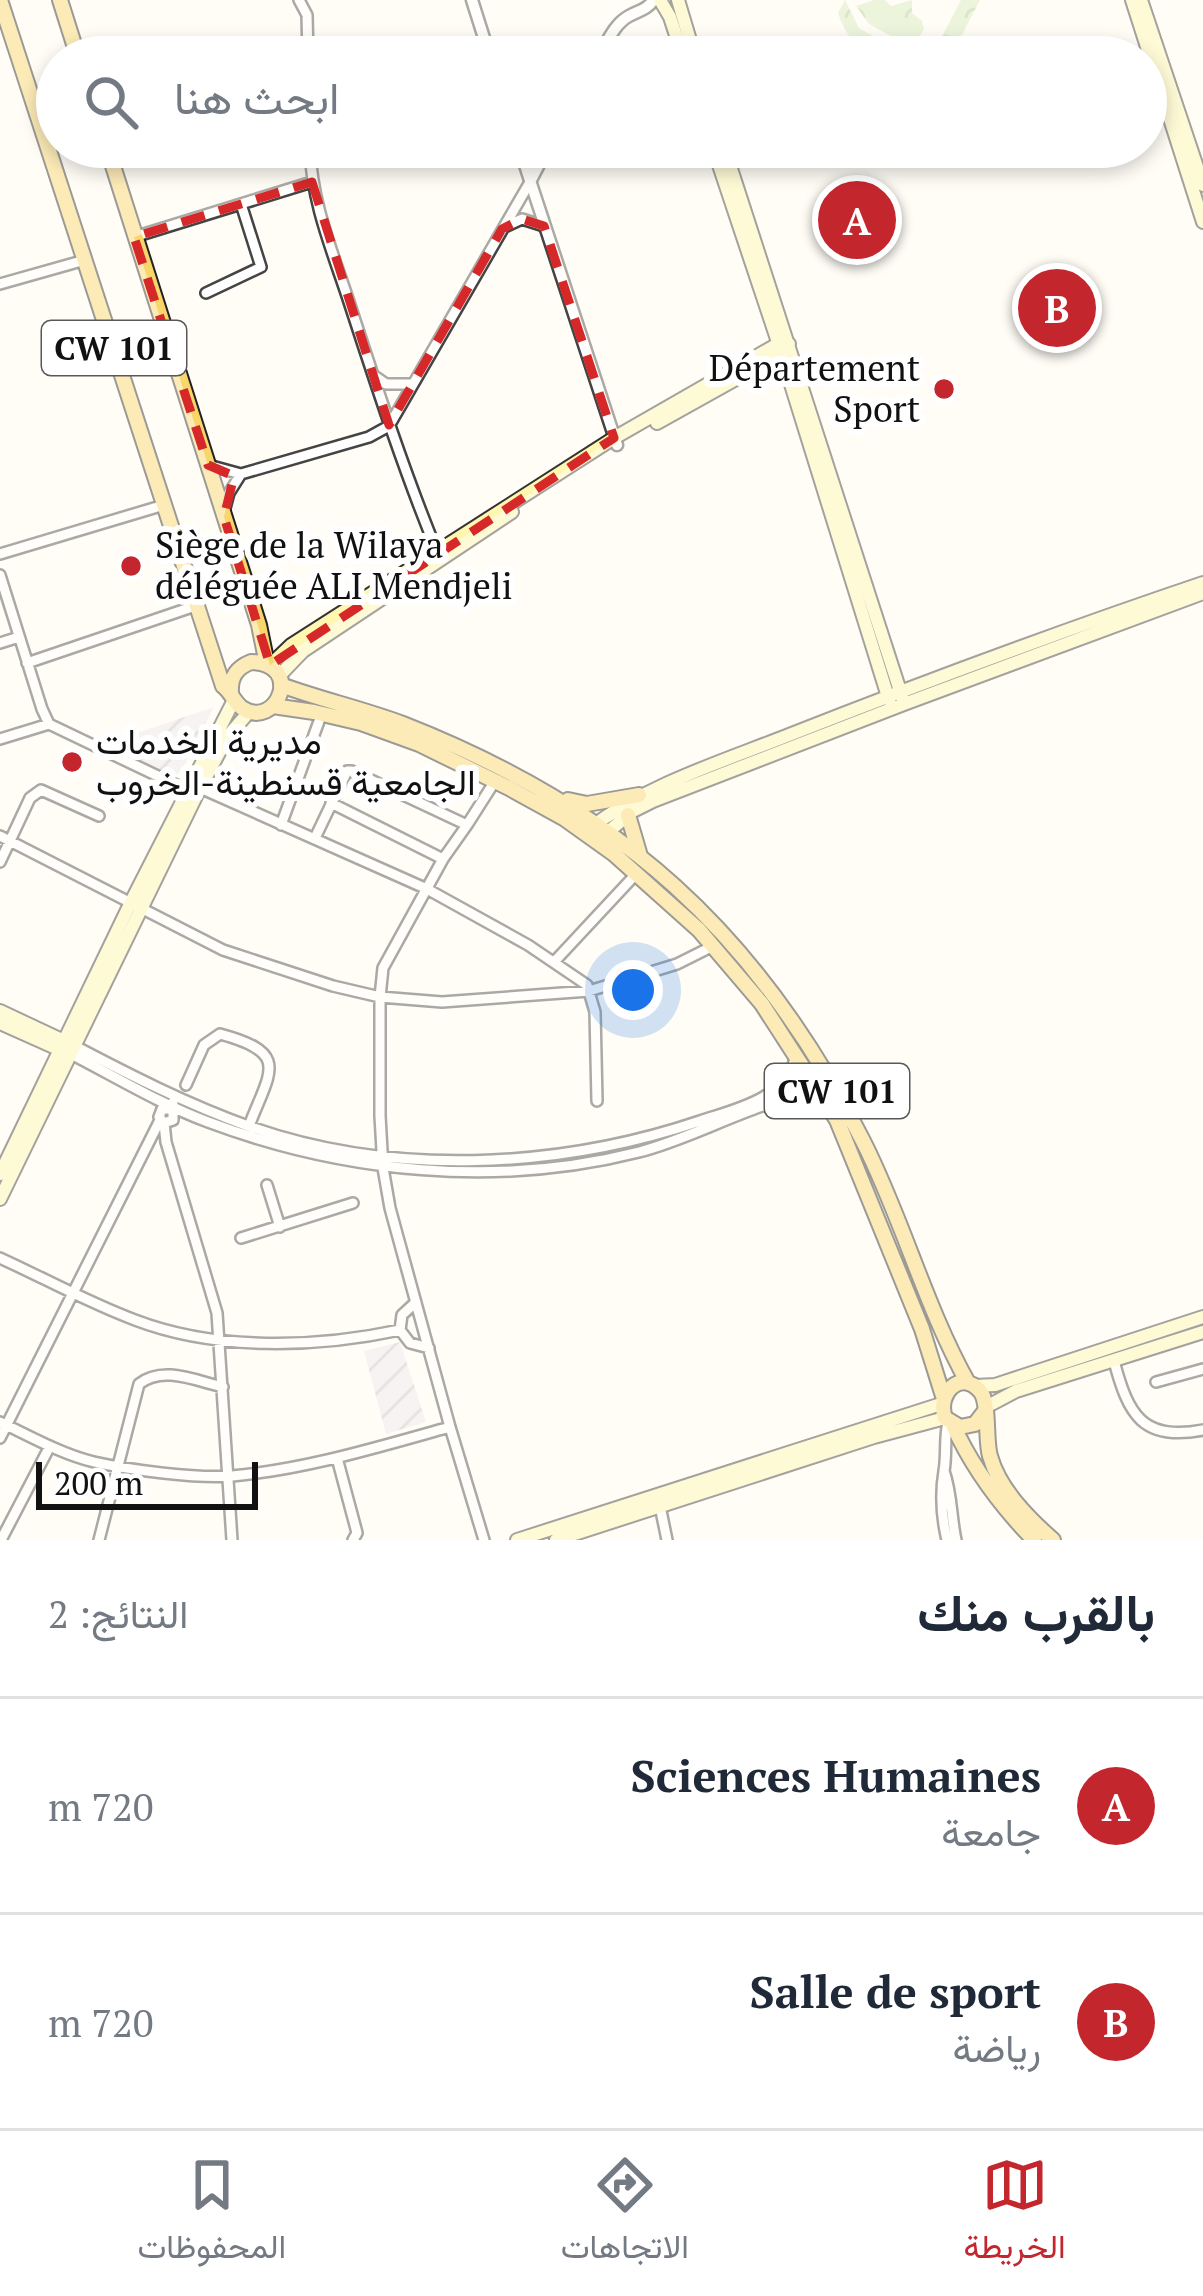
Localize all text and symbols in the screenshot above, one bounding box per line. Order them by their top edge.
search box [36,36,1167,168]
text: ابحث هنا [174,67,339,127]
icon: search [78,69,144,135]
pin: A [818,175,896,265]
pin: B [1018,263,1096,353]
road number: CW 101 [42,321,186,375]
place label: Département Sport [709,344,920,432]
marker: Département Sport [931,376,957,402]
place label: Siège de la Wilaya déléguée ALI Mendjeli [155,521,513,609]
marker: Siège de la Wilaya déléguée ALI Mendjeli [118,553,144,579]
place label: مديرية الخدمات الجامعية قسنطينة-الخروب [96,717,476,805]
marker: مديرية الخدمات الجامعية قسنطينة-الخروب [59,749,85,775]
your location [603,960,663,1020]
road number: CW 101 [765,1064,909,1118]
scale bar [36,1456,258,1509]
text: 200 m [54,1461,143,1504]
text: بالقرب منك [917,1578,1155,1646]
text: النتائج: 2 [48,1587,188,1639]
text: Sciences Humaines [631,1745,1041,1805]
text: 720 m [48,1780,154,1832]
text: A [1102,1780,1130,1832]
text: جامعة [941,1805,1041,1857]
text: Salle de sport [750,1961,1041,2021]
text: 720 m [48,1996,154,2048]
text: B [1103,1996,1129,2048]
text: رياضة [952,2021,1041,2073]
tab: المحفوظات [137,2152,286,2276]
tab: الاتجاهات [561,2152,689,2276]
tab: الخريطة [964,2152,1066,2276]

